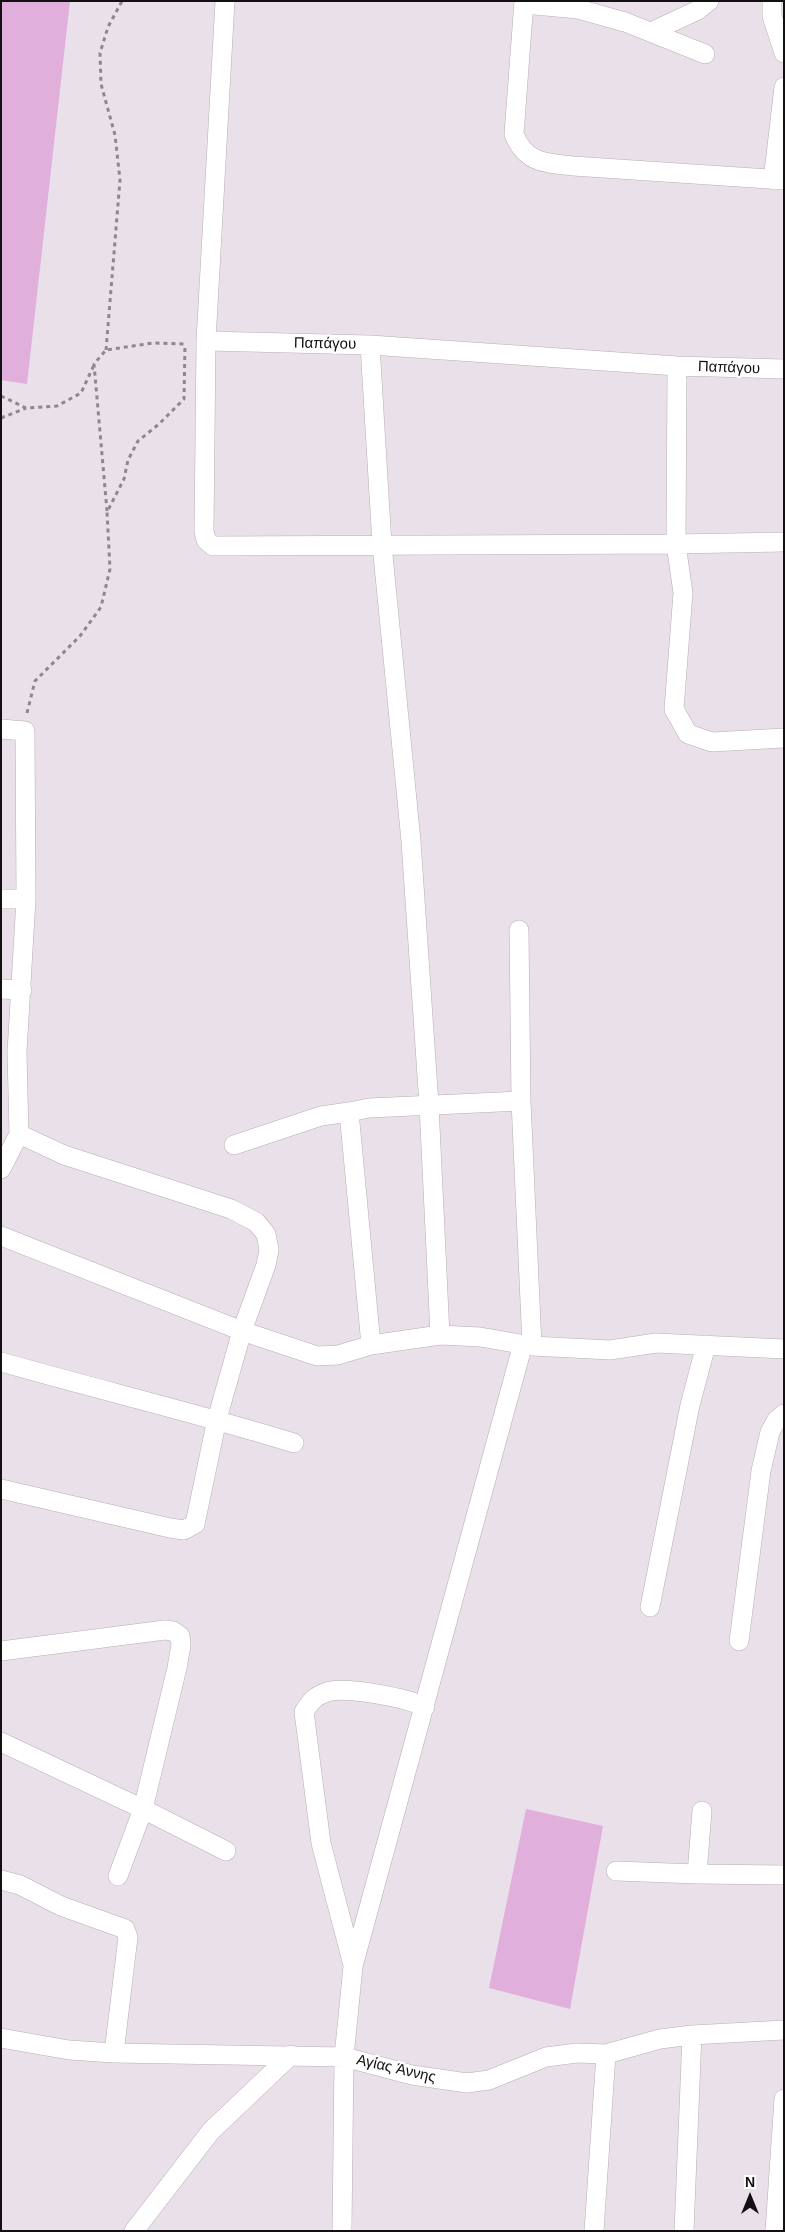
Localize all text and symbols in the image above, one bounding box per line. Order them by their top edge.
street label: Παπάγου [294,334,356,354]
street label: Παπάγου [698,358,760,378]
street label: Αγίας Άννης [355,2051,437,2087]
north arrow [725,2172,775,2222]
text: N [745,2174,755,2190]

